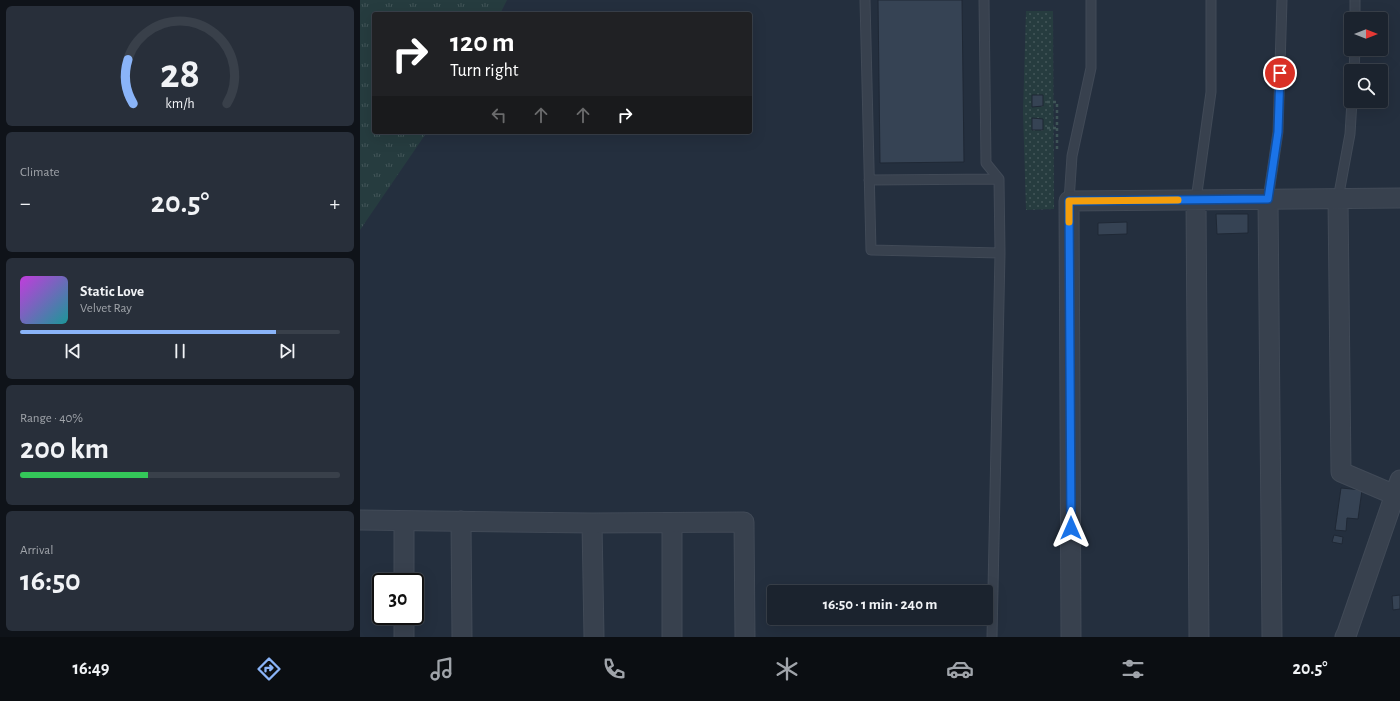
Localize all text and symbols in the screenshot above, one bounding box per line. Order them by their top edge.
north arrow [1344,12,1388,56]
map controls [1344,12,1388,108]
icon: right [384,28,436,80]
text: 120 m [450,29,515,57]
text: 28 [160,54,200,95]
pin [1263,56,1297,90]
text: Turn right [450,62,519,80]
icon: arrive [1269,62,1291,84]
button: search [1344,64,1388,108]
text: km/h [165,97,195,111]
icon: left [488,104,510,126]
icon: ahead [530,104,552,126]
icon: ahead [572,104,594,126]
icon: right [614,104,636,126]
text: Climate [20,166,59,179]
text: 20.5° [151,188,209,218]
text: − [20,192,31,214]
text: + [329,192,340,214]
text: Static Love [80,284,144,299]
text: Velvet Ray [80,302,132,315]
icon: previous [62,340,84,362]
icon: pause [169,340,191,362]
icon: next [276,340,298,362]
text: Range · 40% [20,412,83,425]
text: 200 km [20,434,109,464]
position arrow [1050,507,1092,549]
text: Arrival [20,544,53,557]
text: 16:50 [20,566,81,596]
speed limit sign: 30 [372,573,424,625]
text: 16:50 · 1 min · 240 m [823,597,937,612]
icon: directions [255,655,283,683]
icon: music [428,655,456,683]
icon: phone [600,655,628,683]
icon: climate [773,655,801,683]
icon: car [946,655,974,683]
icon: filters [1119,655,1147,683]
text: 16:49 [72,660,110,678]
text: 20.5° [1292,660,1327,678]

